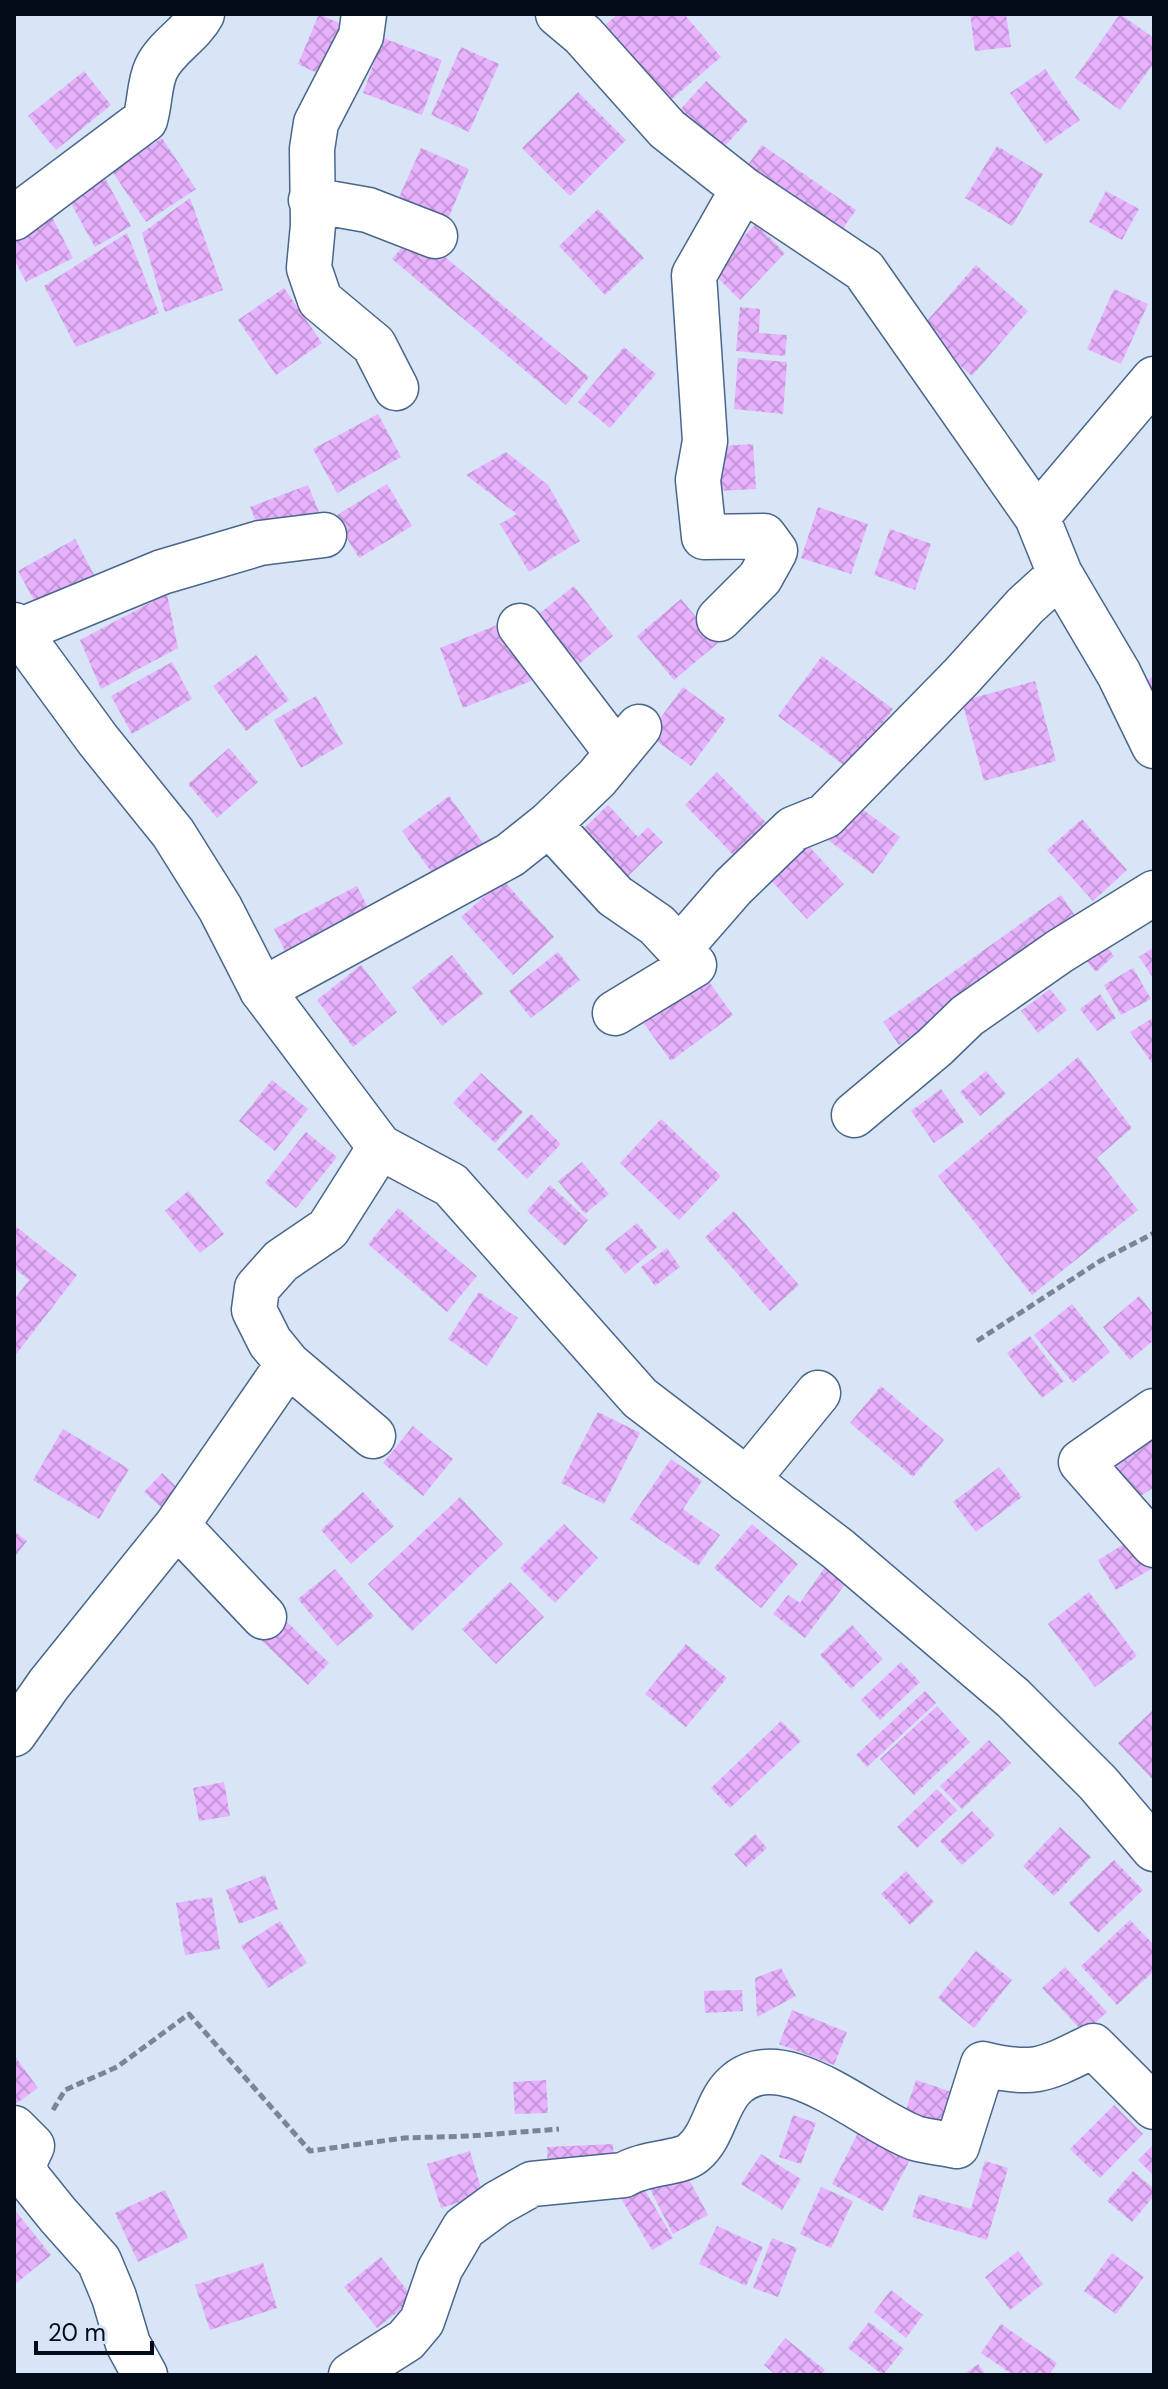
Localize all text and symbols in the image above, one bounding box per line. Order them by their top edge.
scale bar [36,2305,152,2355]
text: 20 m [48,2317,106,2348]

